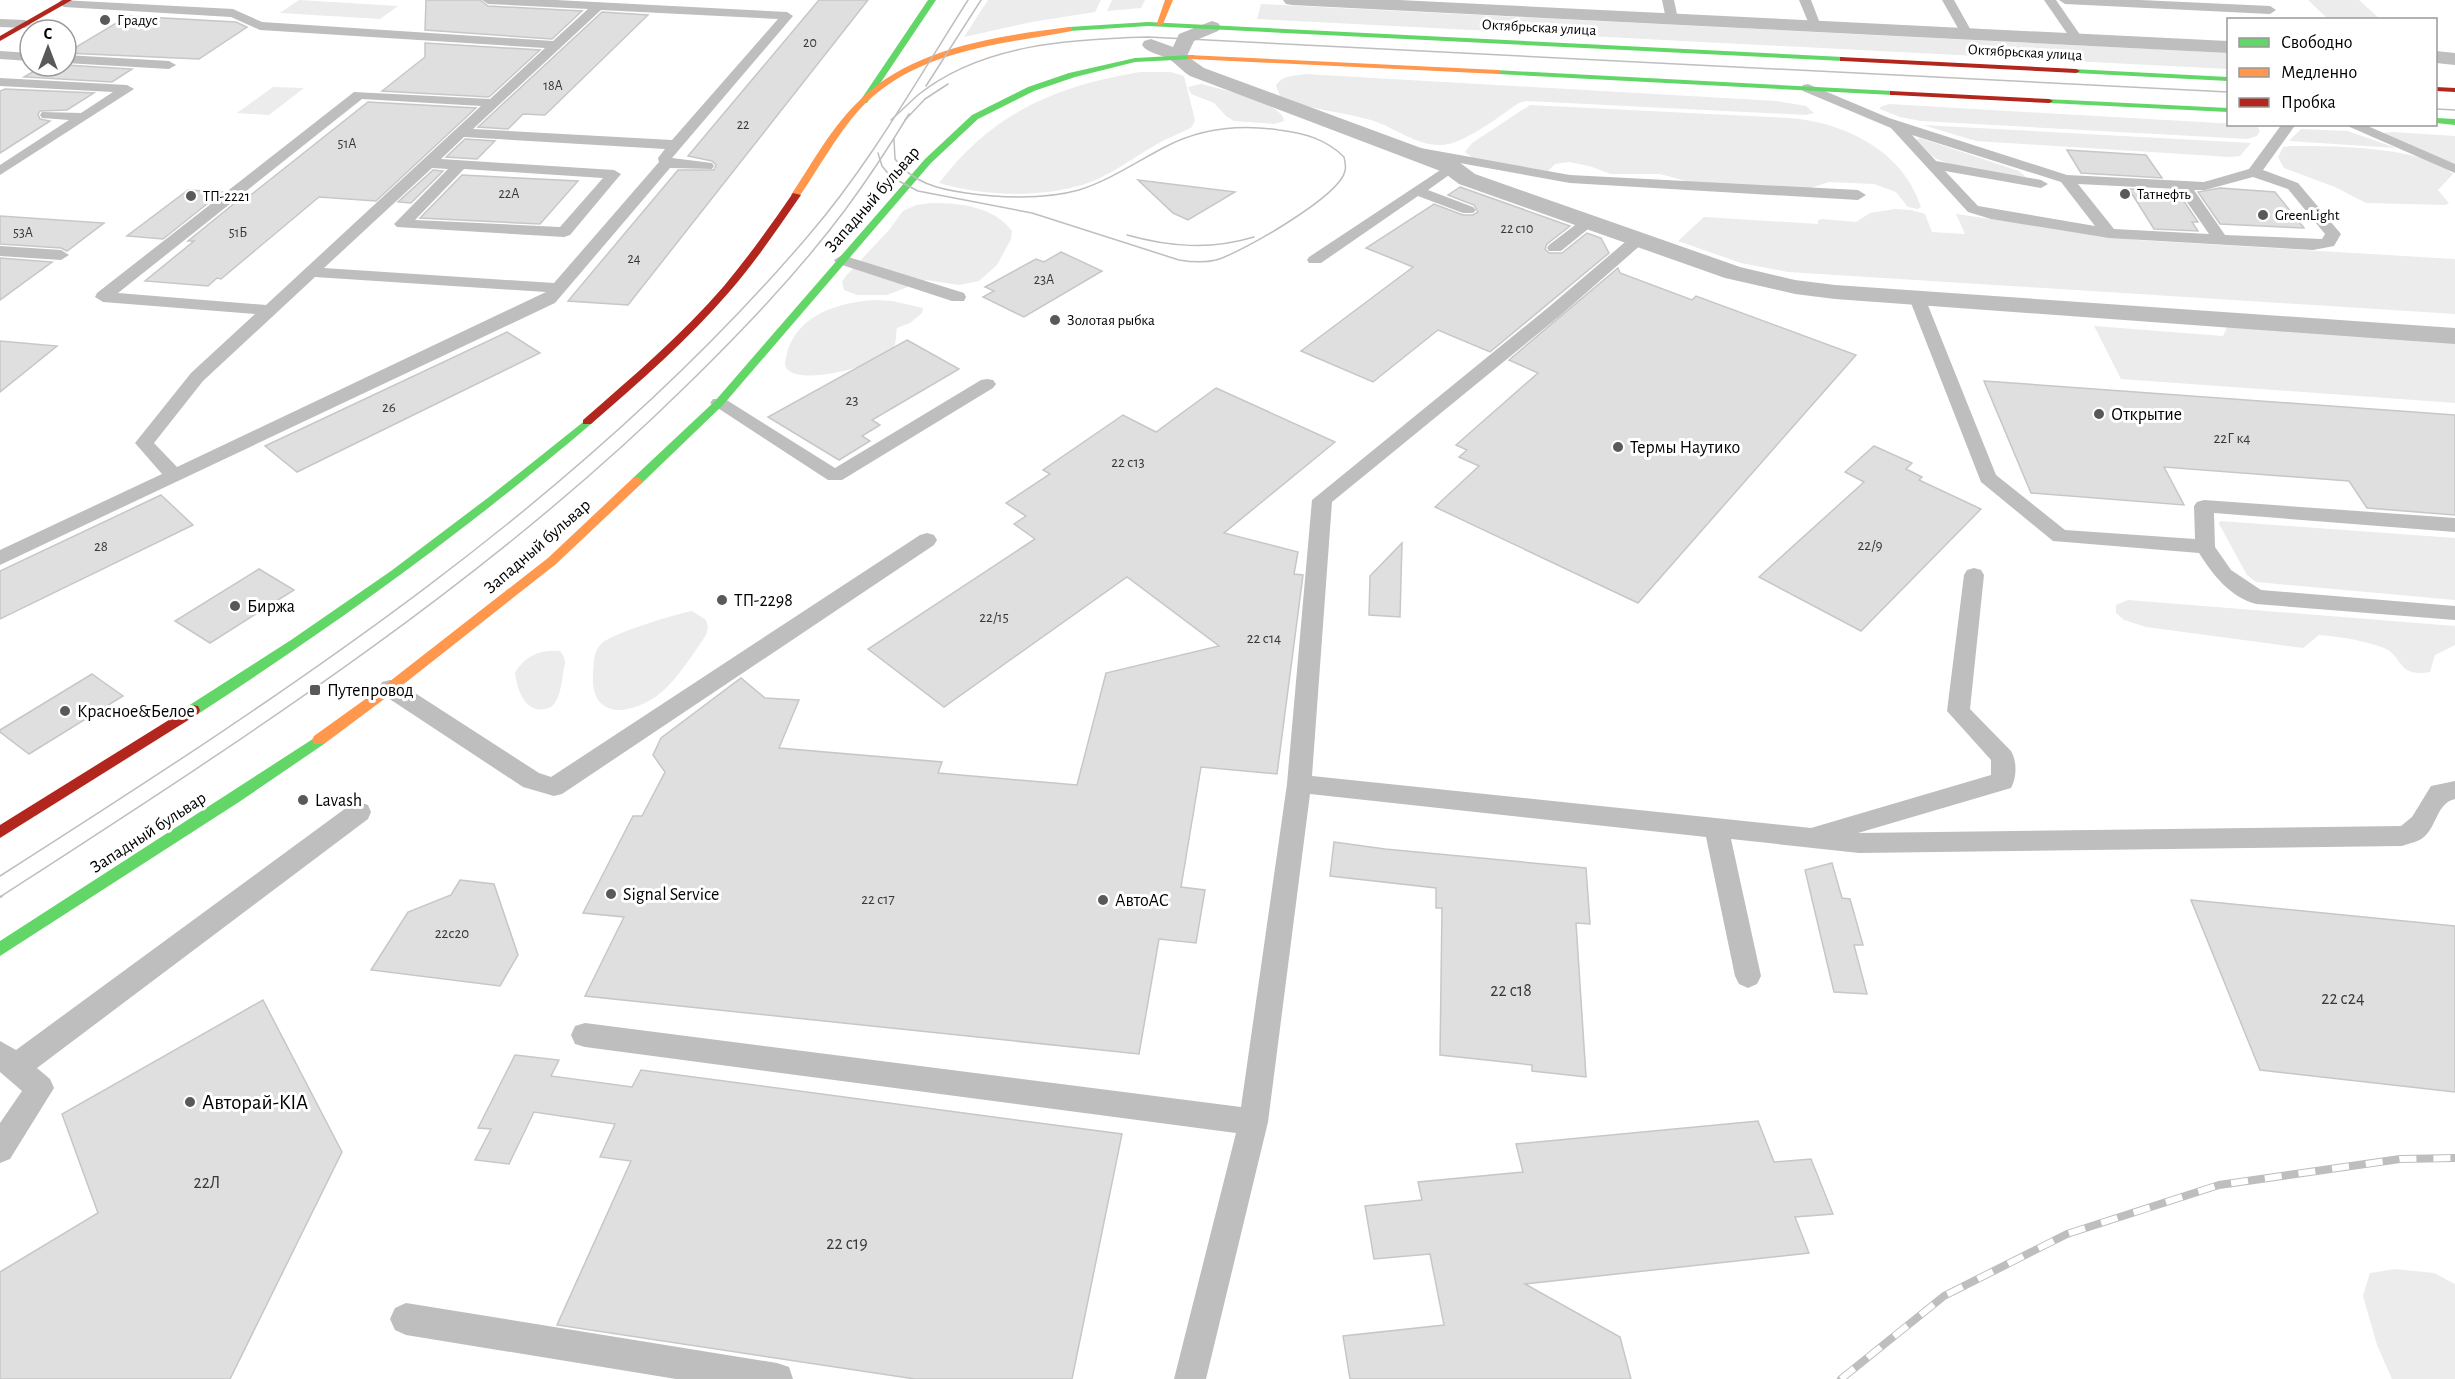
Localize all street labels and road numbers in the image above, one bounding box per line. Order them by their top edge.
street label: Октябрьская улица [1481,17,1597,38]
street label: Октябрьская улица [1967,42,2083,63]
street label: Западный бульвар [821,142,924,256]
street label: Западный бульвар [480,495,594,598]
street label: Западный бульвар [87,788,210,877]

